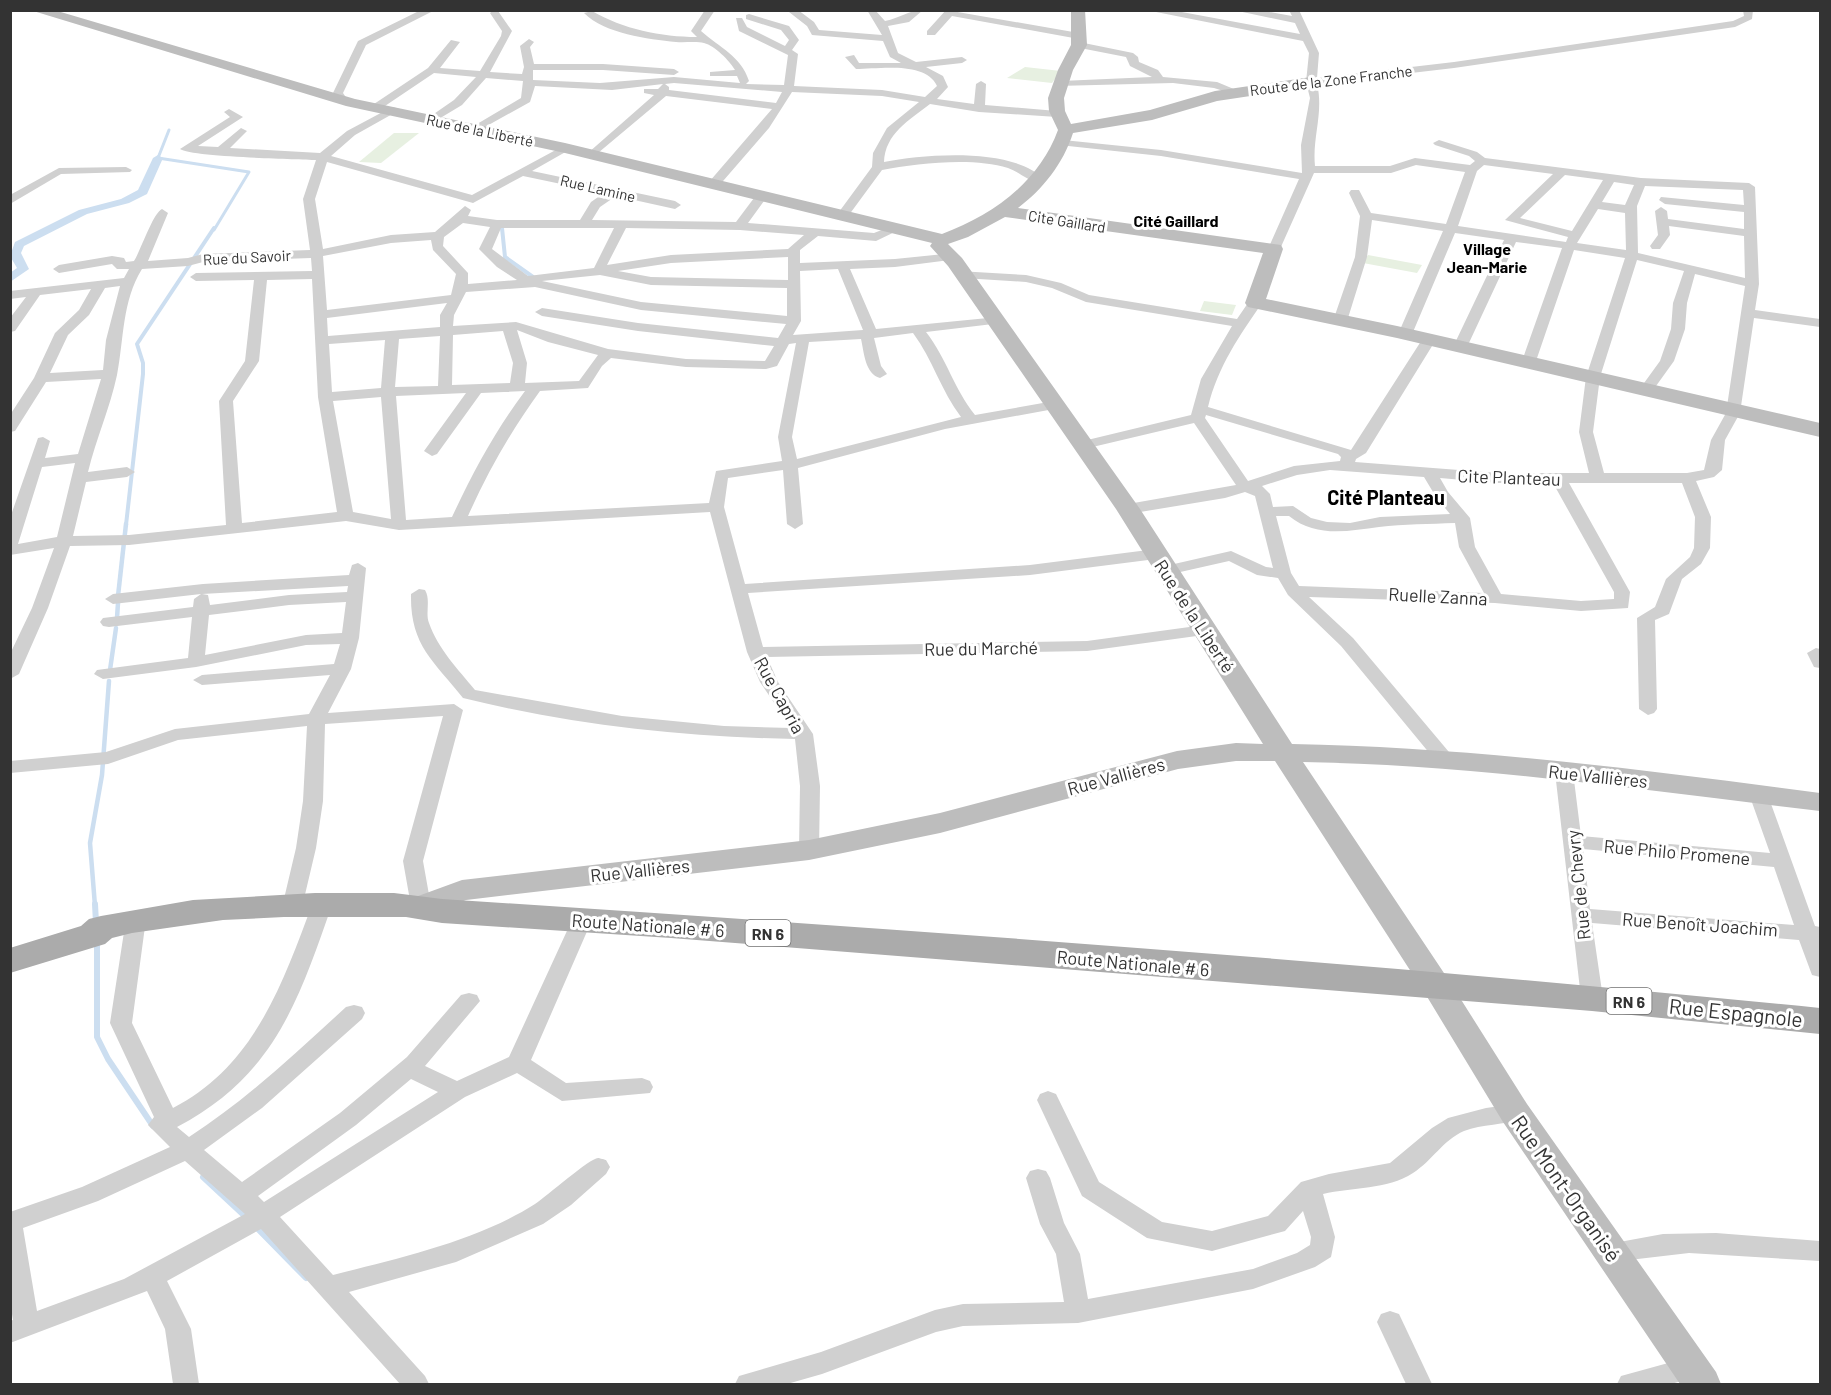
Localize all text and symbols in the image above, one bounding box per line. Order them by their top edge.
street label: Route de la Zone Franche [1249,61,1413,99]
street label: Rue de la Liberté [425,110,535,150]
street label: Rue Lamine [559,171,637,205]
street label: Cite Gaillard [1027,206,1107,236]
district label: Cité Gaillard [1133,211,1219,230]
district label: Village Jean-Marie [1447,239,1528,276]
street label: Rue du Savoir [203,246,292,268]
street label: Cite Planteau [1457,464,1561,490]
district label: Cité Planteau [1327,485,1445,509]
street label: Rue de la Liberté [1150,555,1240,677]
street label: Ruelle Zanna [1388,582,1488,610]
street label: Rue du Marché [924,636,1038,660]
street label: Rue Capria [750,653,810,737]
street label: Rue Vallières [1065,752,1167,800]
street label: Rue Vallières [1547,760,1649,792]
street label: Rue de Chevry [1561,829,1595,941]
street label: Rue Philo Promene [1603,835,1751,869]
street label: Rue Vallières [589,854,691,886]
street label: Rue Benoît Joachim [1621,908,1779,940]
street label: Route Nationale # 6 [571,909,725,941]
road number: RN 6 [746,920,790,946]
street label: Route Nationale # 6 [1056,945,1210,981]
road number: RN 6 [1606,988,1652,1014]
street label: Rue Espagnole [1668,993,1804,1031]
street label: Rue Mont-Organisé [1507,1110,1627,1266]

